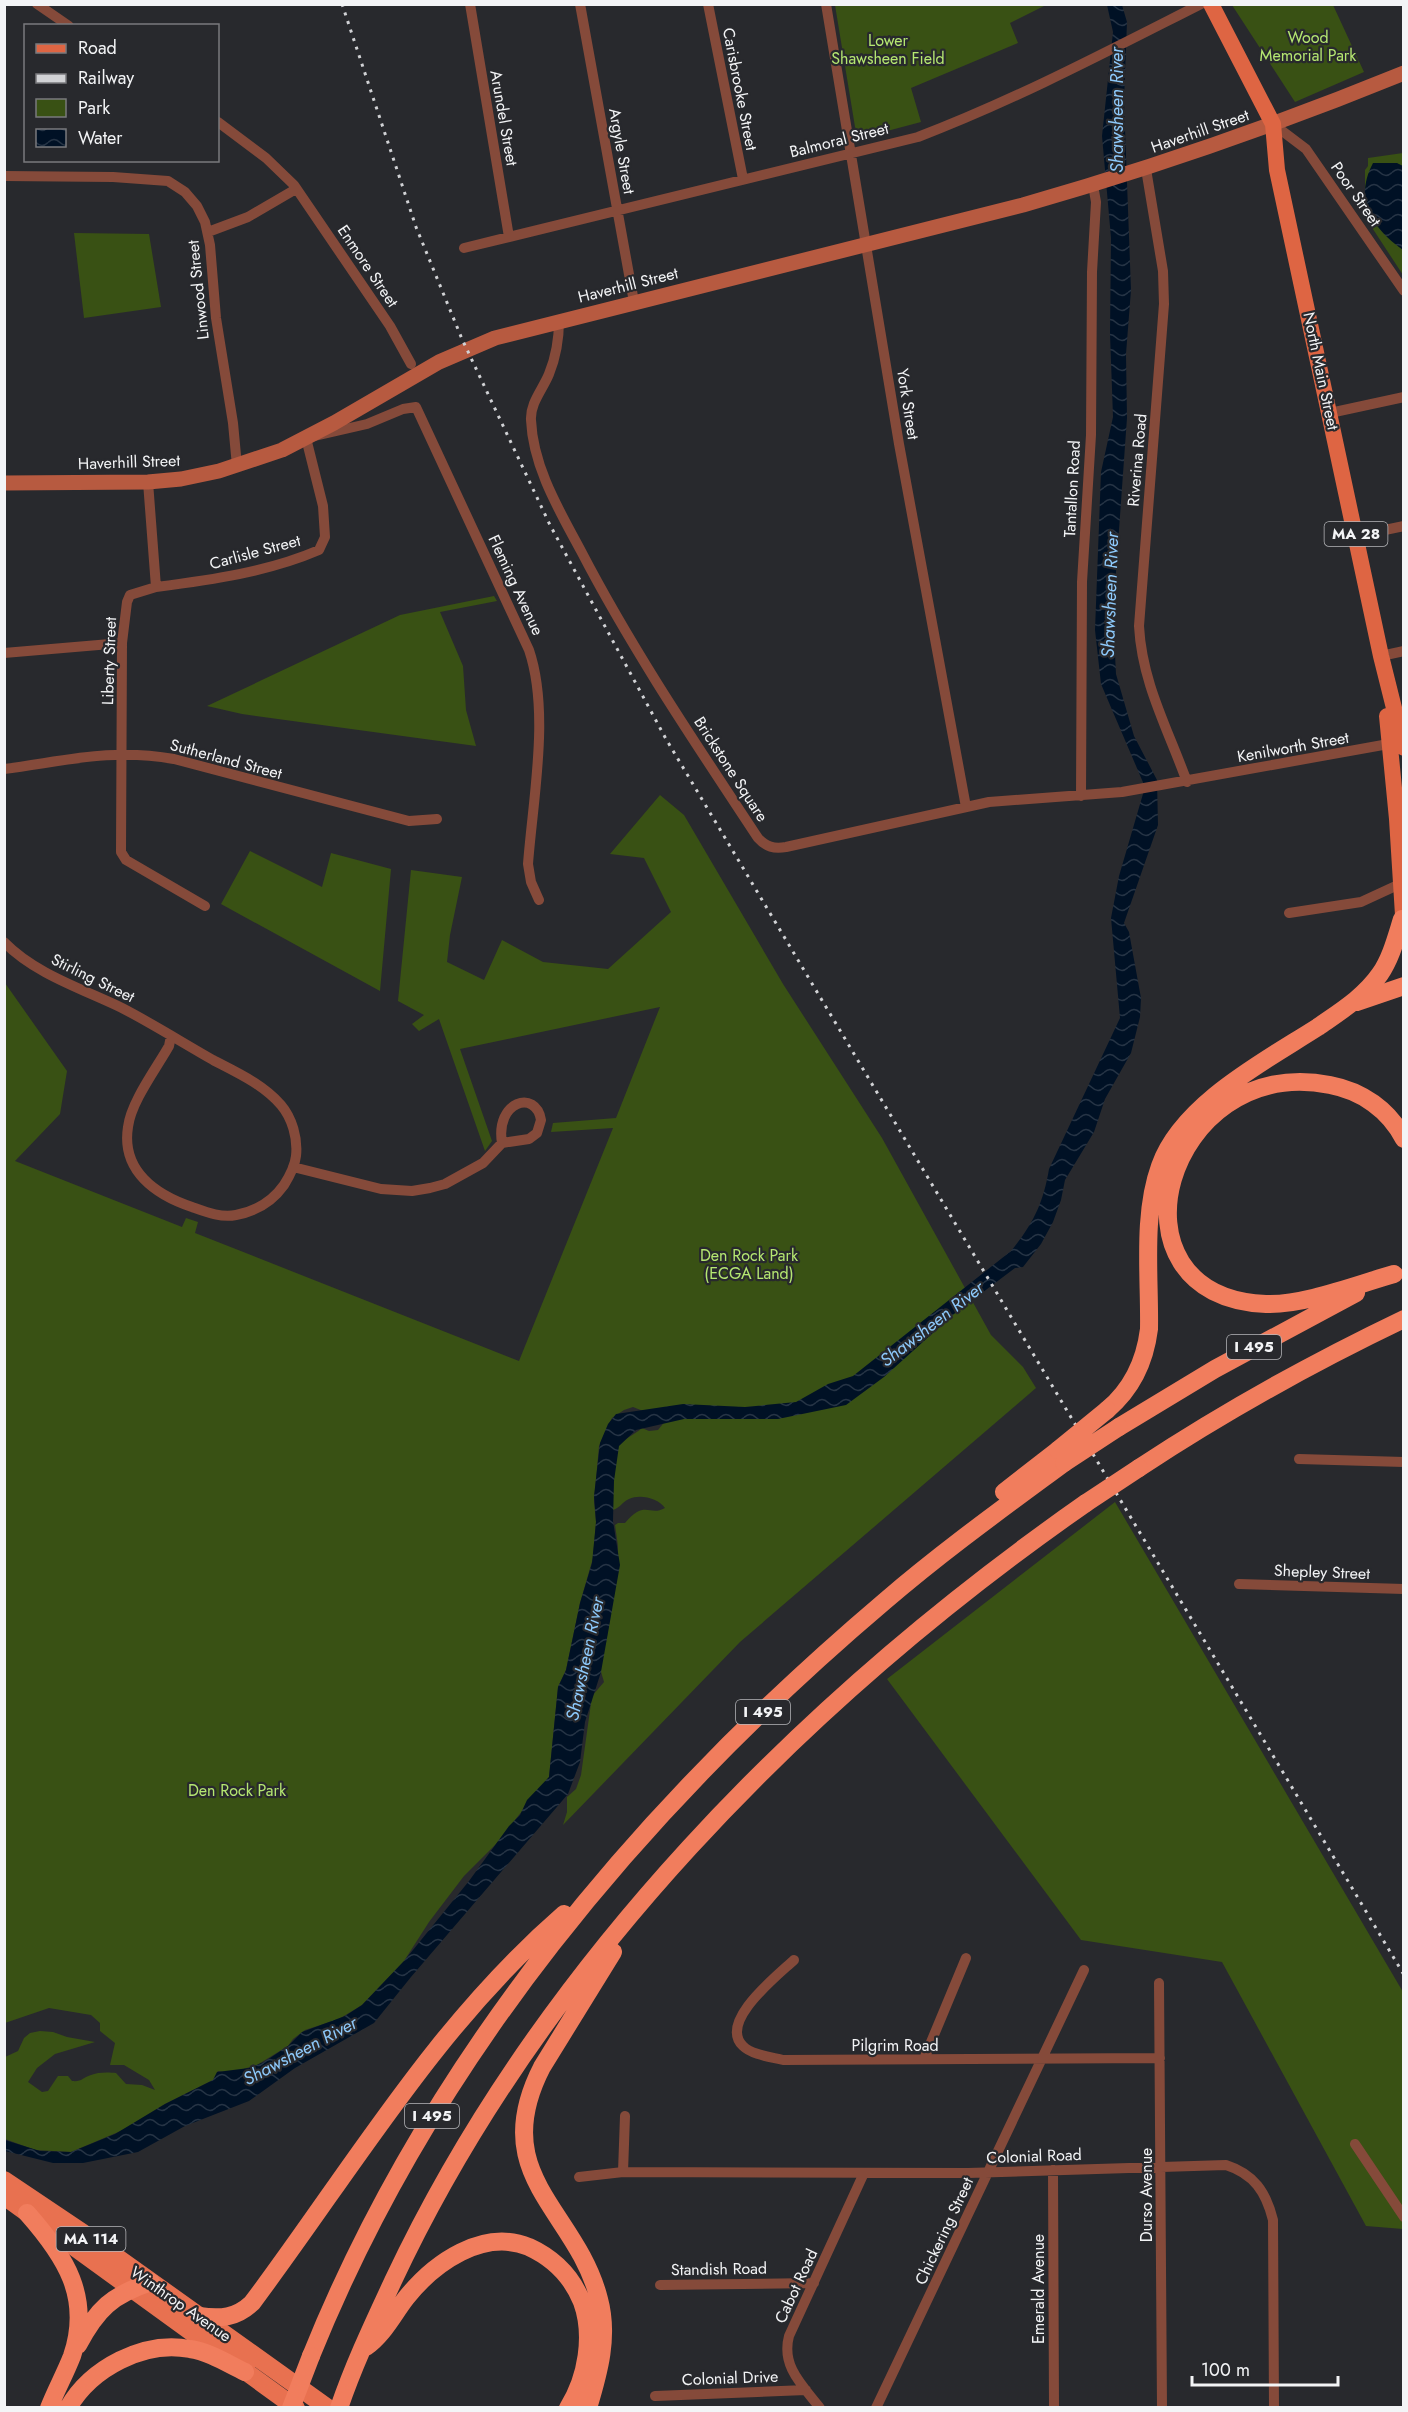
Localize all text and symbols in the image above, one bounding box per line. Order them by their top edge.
legend [24,24,219,162]
street label: Carisbrooke Street [717,26,763,153]
park label: Wood Memorial Park [1260,26,1357,67]
park label: Lower Shawsheen Field [831,29,945,70]
text: Road [78,35,117,61]
water label: Shawsheen River [1104,46,1130,173]
text: Railway [78,65,134,91]
street label: Arundel Street [484,68,524,168]
text: Park [78,95,110,121]
street label: Haverhill Street [1148,103,1252,159]
street label: Argyle Street [603,106,641,196]
street label: Balmoral Street [787,117,891,163]
text: Water [78,125,123,151]
street label: Poor Street [1325,157,1387,231]
street label: Enmore Street [332,220,404,312]
street label: Linwood Street [181,239,215,341]
street label: Haverhill Street [575,261,681,309]
street label: North Main Street [1297,310,1345,432]
street label: York Street [891,367,925,441]
street label: Riverina Road [1121,413,1153,507]
street label: Tantallon Road [1058,440,1086,538]
street label: Haverhill Street [77,449,181,475]
road number: MA 28 [1324,522,1388,546]
street label: Carlisle Street [207,529,303,575]
street label: Fleming Avenue [483,531,549,639]
water label: Shawsheen River [1095,531,1125,658]
street label: Liberty Street [96,616,122,705]
street label: Brickstone Square [688,712,774,826]
street label: Kenilworth Street [1235,726,1351,768]
street label: Sutherland Street [167,733,285,785]
street label: Stirling Street [47,948,139,1008]
park label: Den Rock Park (ECGA Land) [700,1244,799,1285]
water label: Shawsheen River [874,1274,990,1373]
road number: I 495 [1227,1335,1281,1359]
street label: Shepley Street [1274,1559,1371,1585]
water label: Shawsheen River [559,1594,611,1723]
road number: I 495 [736,1700,790,1724]
park label: Den Rock Park [188,1779,287,1802]
water label: Shawsheen River [238,2009,363,2092]
street label: Pilgrim Road [851,2034,939,2057]
road number: I 495 [405,2104,459,2128]
street label: Colonial Road [986,2143,1082,2169]
street label: Durso Avenue [1135,2148,1158,2242]
street label: Chickering Street [909,2173,979,2289]
road number: MA 114 [56,2227,125,2251]
street label: Emerald Avenue [1027,2234,1050,2344]
street label: Cabot Road [769,2245,823,2327]
street label: Standish Road [671,2257,767,2281]
street label: Winthrop Avenue [126,2261,236,2347]
scale bar [1192,2349,1338,2387]
text: 100 m [1201,2357,1250,2383]
street label: Colonial Drive [681,2365,779,2391]

